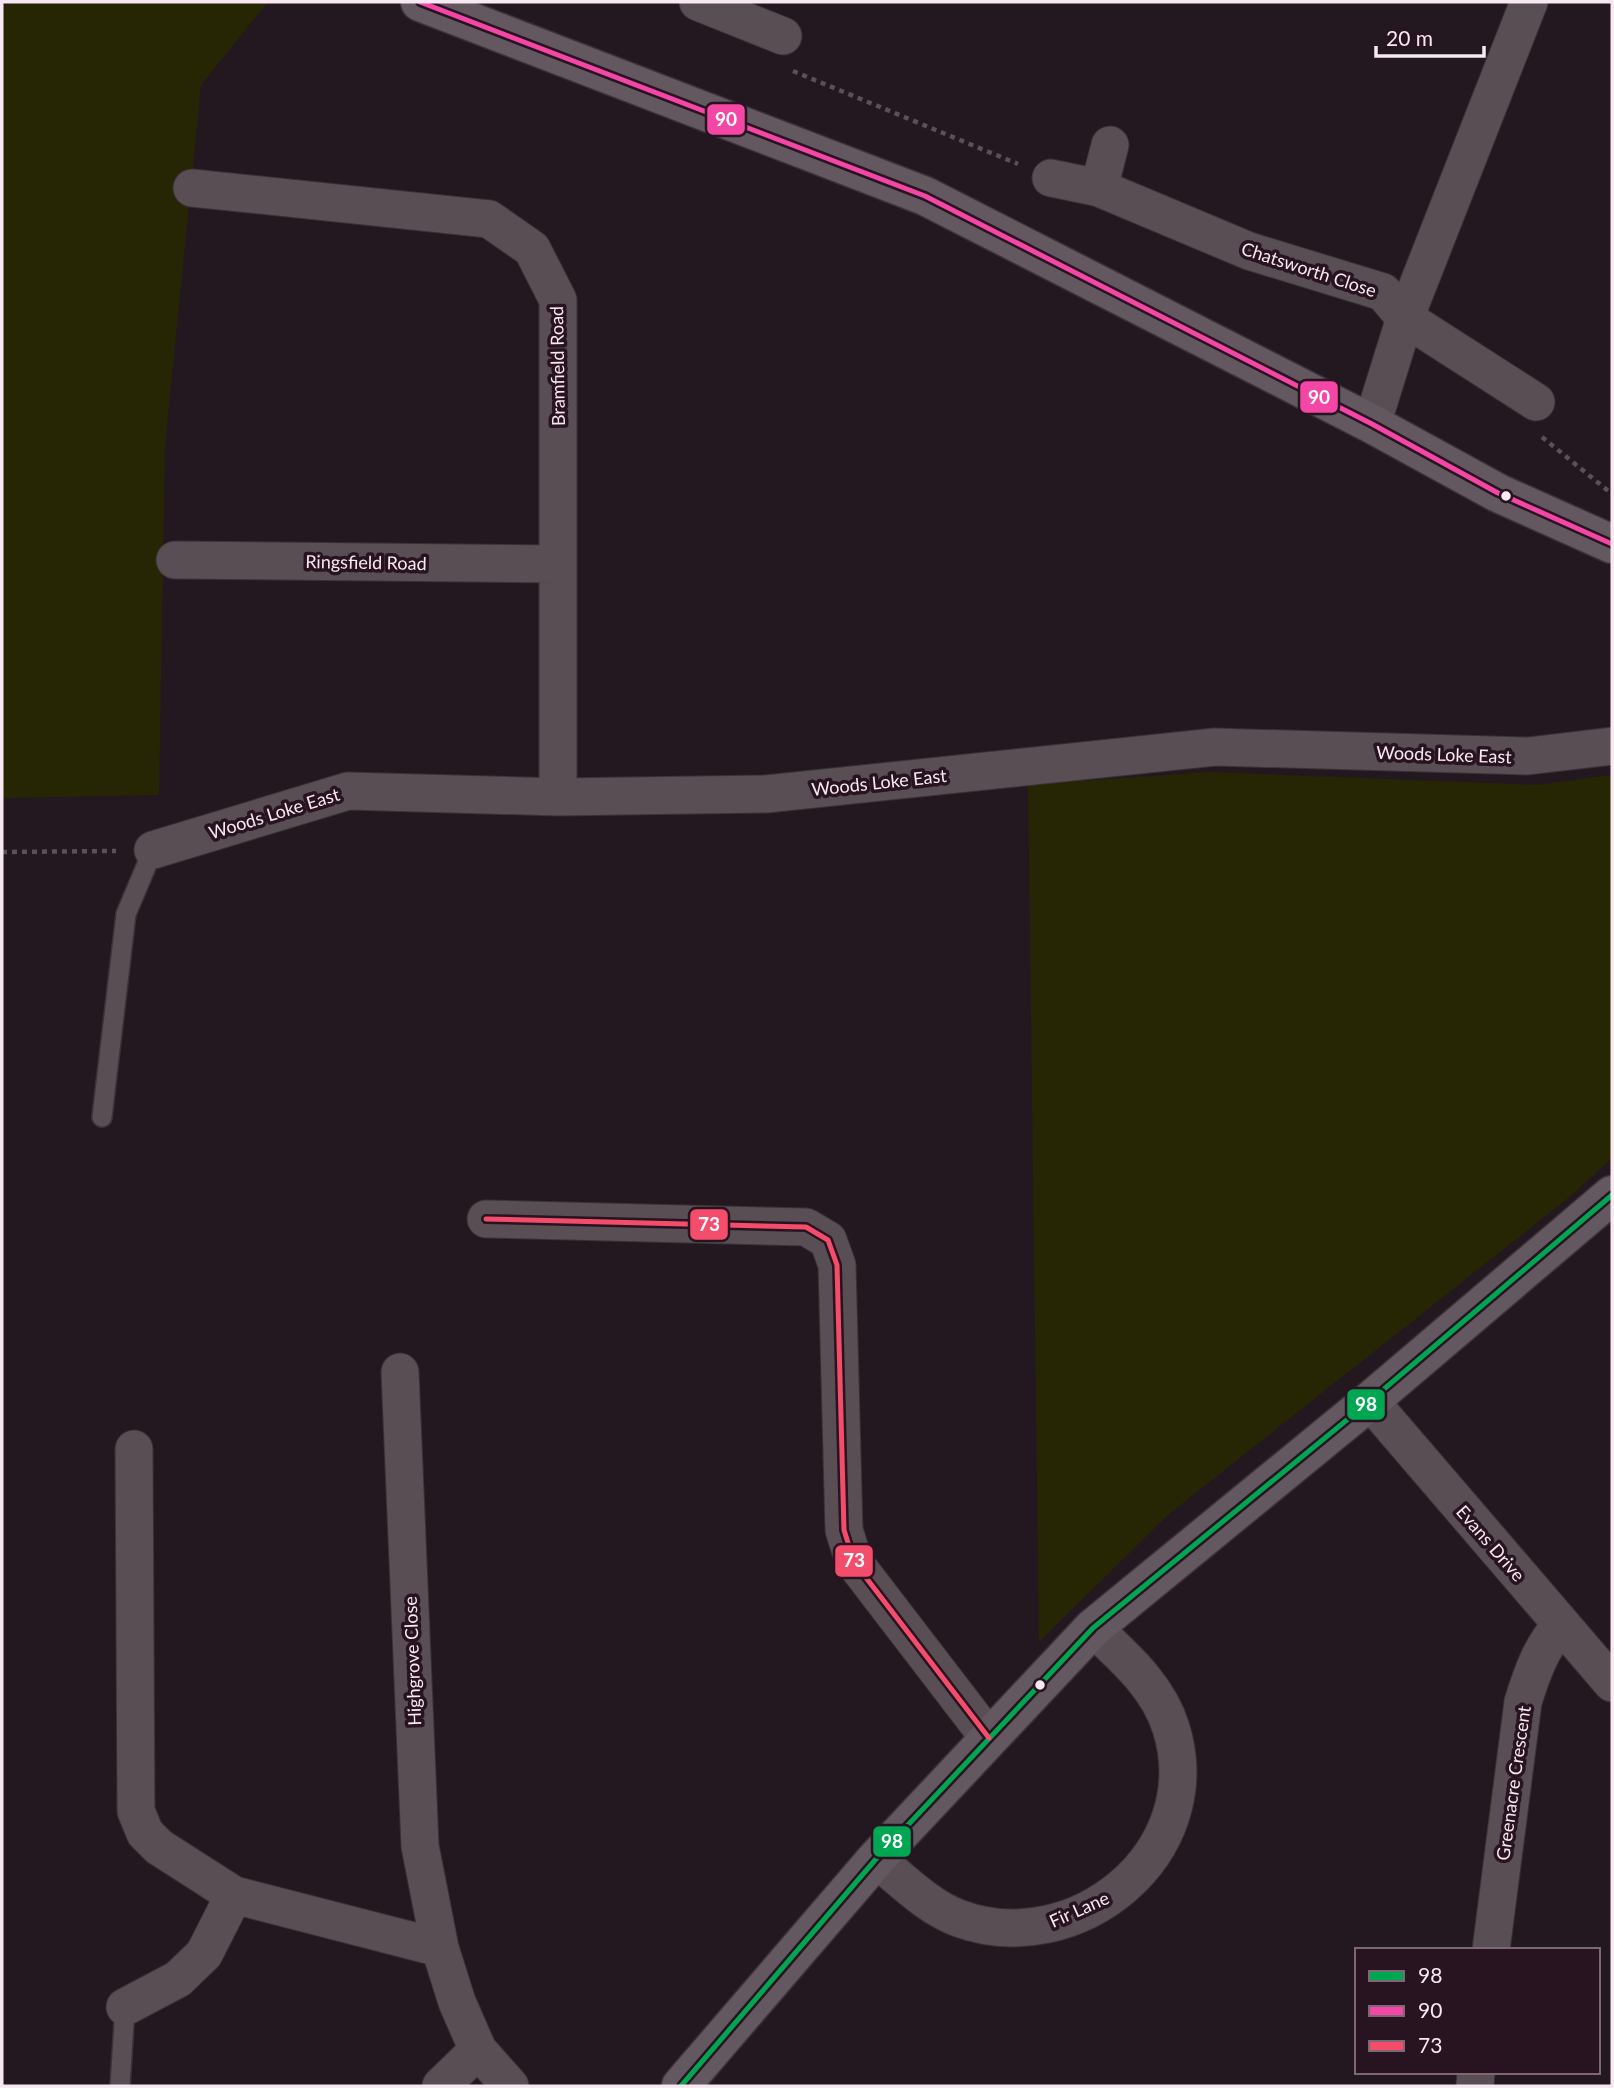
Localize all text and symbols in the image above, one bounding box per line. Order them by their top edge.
scale bar [1376,14,1484,58]
text: 20 m [1386,25,1433,50]
line badge: 90 [706,103,746,136]
text: 90 [715,107,737,130]
street label: Chatsworth Close [1239,237,1379,301]
street label: Bramfield Road [545,306,569,426]
line badge: 90 [1299,380,1339,414]
text: 90 [1308,385,1330,408]
unlabelled marker [1499,489,1513,503]
street label: Ringsfield Road [305,550,427,574]
street label: Woods Loke East [1376,741,1513,767]
street label: Woods Loke East [810,764,948,800]
street label: Woods Loke East [206,783,343,843]
line badge: 73 [689,1208,729,1241]
text: 73 [698,1212,720,1235]
line badge: 98 [1346,1388,1386,1421]
text: 98 [1355,1392,1377,1415]
street label: Evans Drive [1452,1501,1530,1585]
line badge: 73 [834,1544,874,1578]
text: 73 [843,1548,865,1571]
street label: Highgrove Close [399,1596,425,1726]
unlabelled marker [1033,1678,1047,1692]
street label: Greenacre Crescent [1491,1704,1535,1862]
line badge: 98 [872,1825,912,1858]
text: 98 [881,1829,903,1852]
street label: Fir Lane [1046,1886,1112,1932]
legend [1355,1948,1600,2074]
text: 98 [1418,1962,1442,1987]
text: 90 [1418,1997,1442,2022]
text: 73 [1418,2032,1442,2057]

